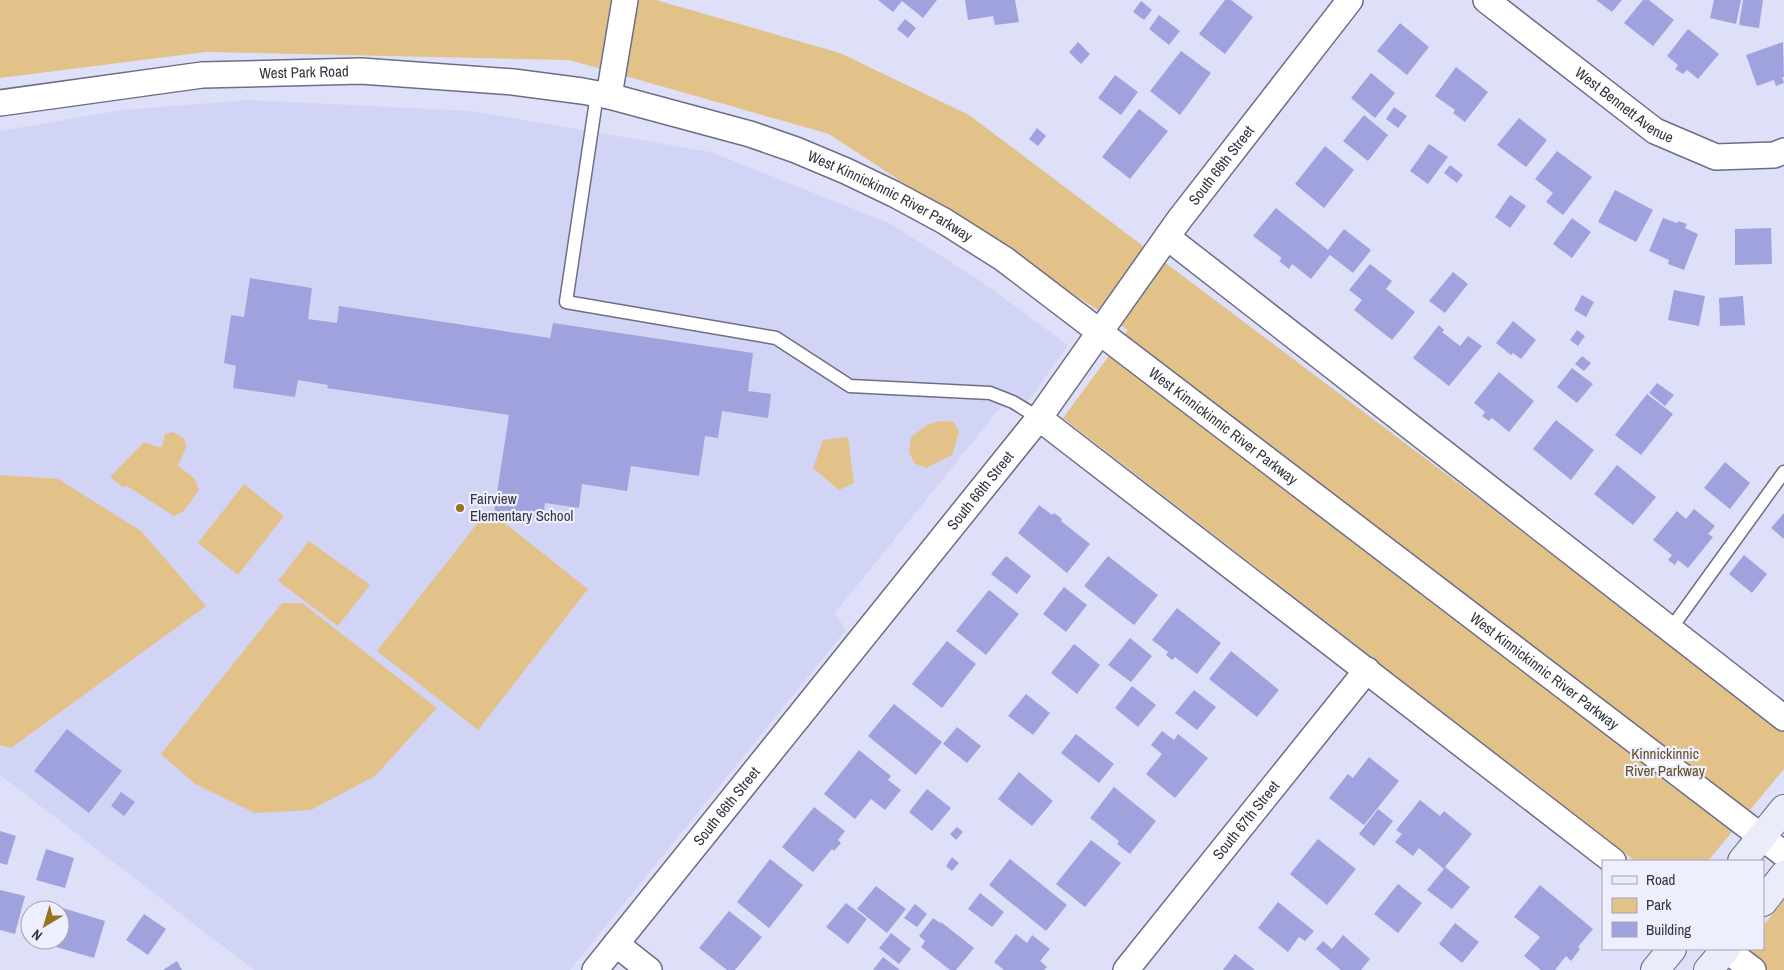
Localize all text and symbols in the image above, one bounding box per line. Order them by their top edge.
street label: West Park Road [259,60,349,84]
street label: West Bennett Avenue [1571,62,1677,148]
street label: South 66th Street [1183,120,1259,209]
street label: West Kinnickinnic River Parkway [805,145,977,247]
street label: West Kinnickinnic River Parkway [1144,362,1303,490]
street label: South 66th Street [942,446,1019,534]
place label: Fairview Elementary School [470,488,573,526]
marker: Fairview Elementary School [454,502,466,514]
street label: West Kinnickinnic River Parkway [1466,607,1624,735]
park label: Kinnickinnic River Parkway [1625,743,1706,781]
street label: South 66th Street [688,762,765,850]
street label: South 67th Street [1208,776,1284,864]
legend [1602,860,1764,950]
text: Road [1646,869,1675,890]
text: Park [1646,894,1672,915]
north arrow [20,900,70,950]
text: Building [1646,919,1691,940]
text: N [28,926,46,945]

